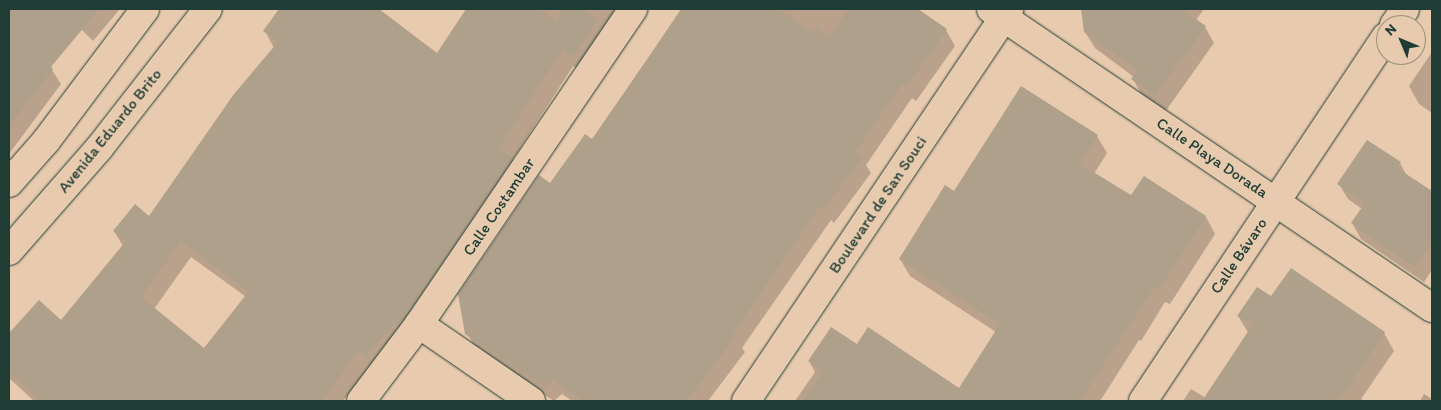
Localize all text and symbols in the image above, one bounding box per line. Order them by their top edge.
north arrow [1376,15,1426,65]
text: N [1381,20,1400,39]
street label: Avenida Eduardo Brito [54,65,166,197]
street label: Calle Playa Dorada [1153,114,1271,202]
street label: Boulevard de San Souci [825,133,931,277]
street label: Calle Costambar [459,154,539,260]
street label: Calle Bávaro [1207,214,1271,298]

